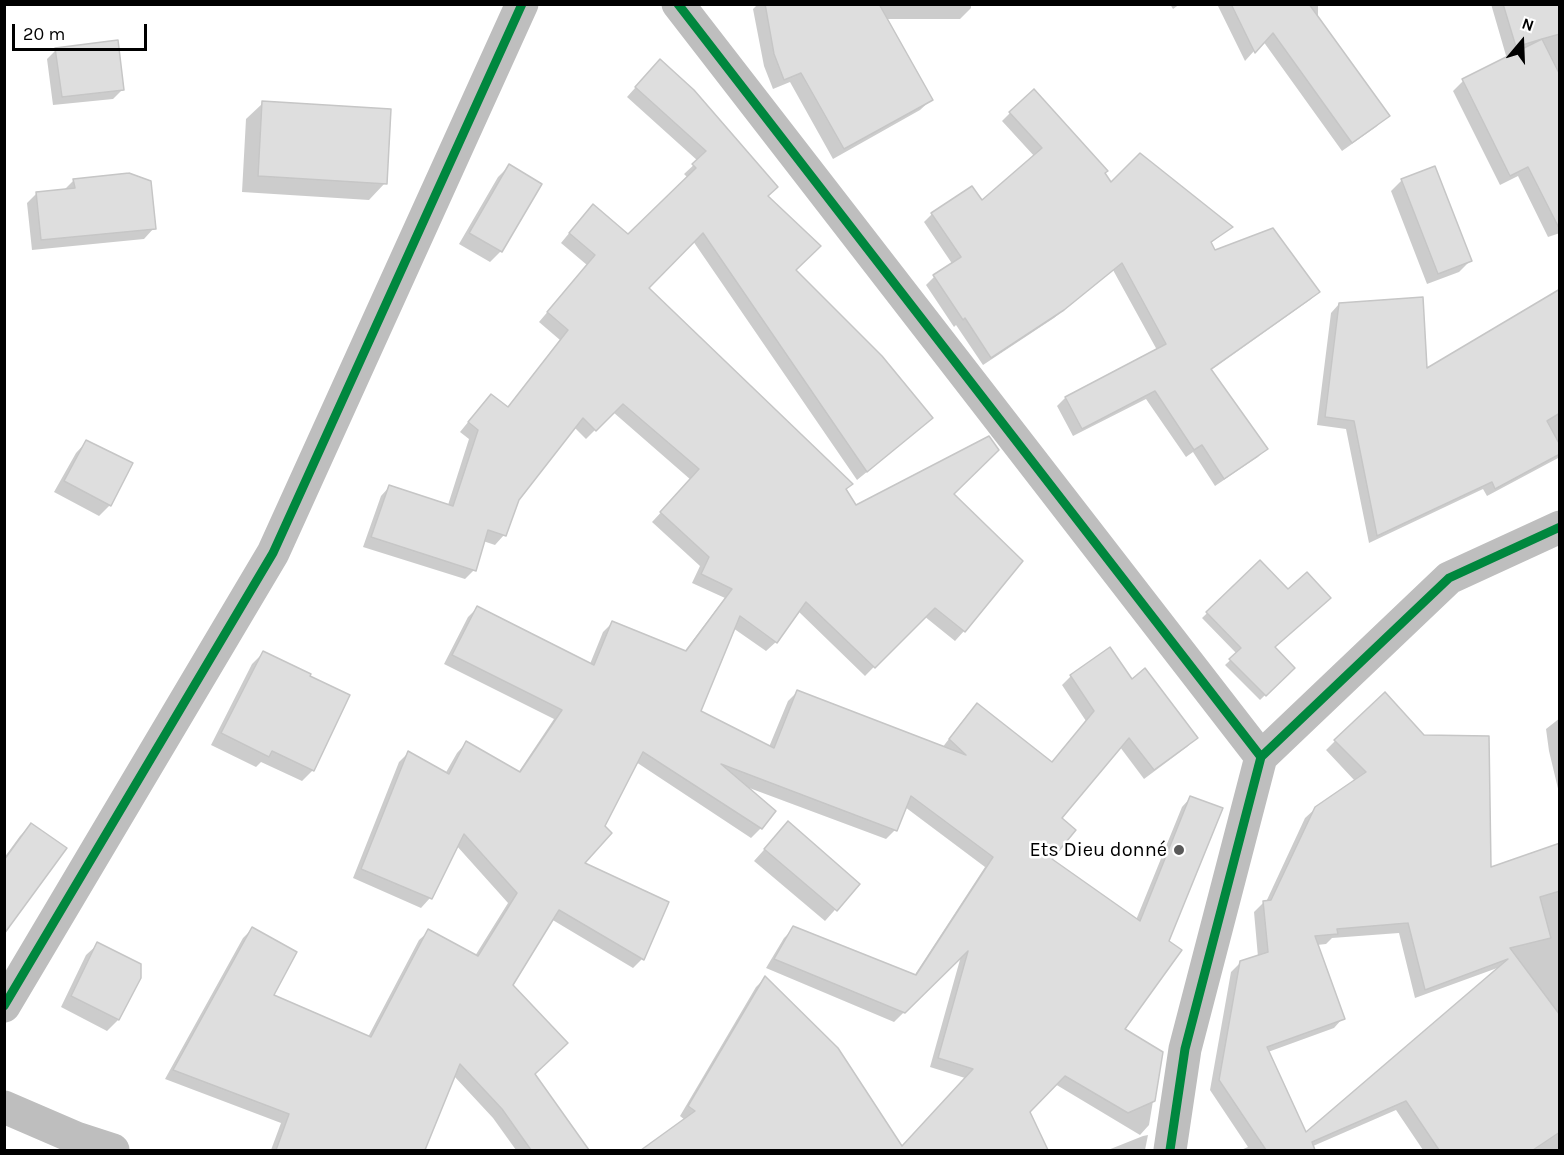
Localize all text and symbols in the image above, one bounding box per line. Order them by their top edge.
scale bar [15,12,150,50]
north arrow [1492,12,1552,72]
text: N [1519,14,1537,35]
text: 20 m [23,23,65,45]
place label: Ets Dieu donné [1030,838,1167,862]
marker: Ets Dieu donné [1172,843,1186,857]

